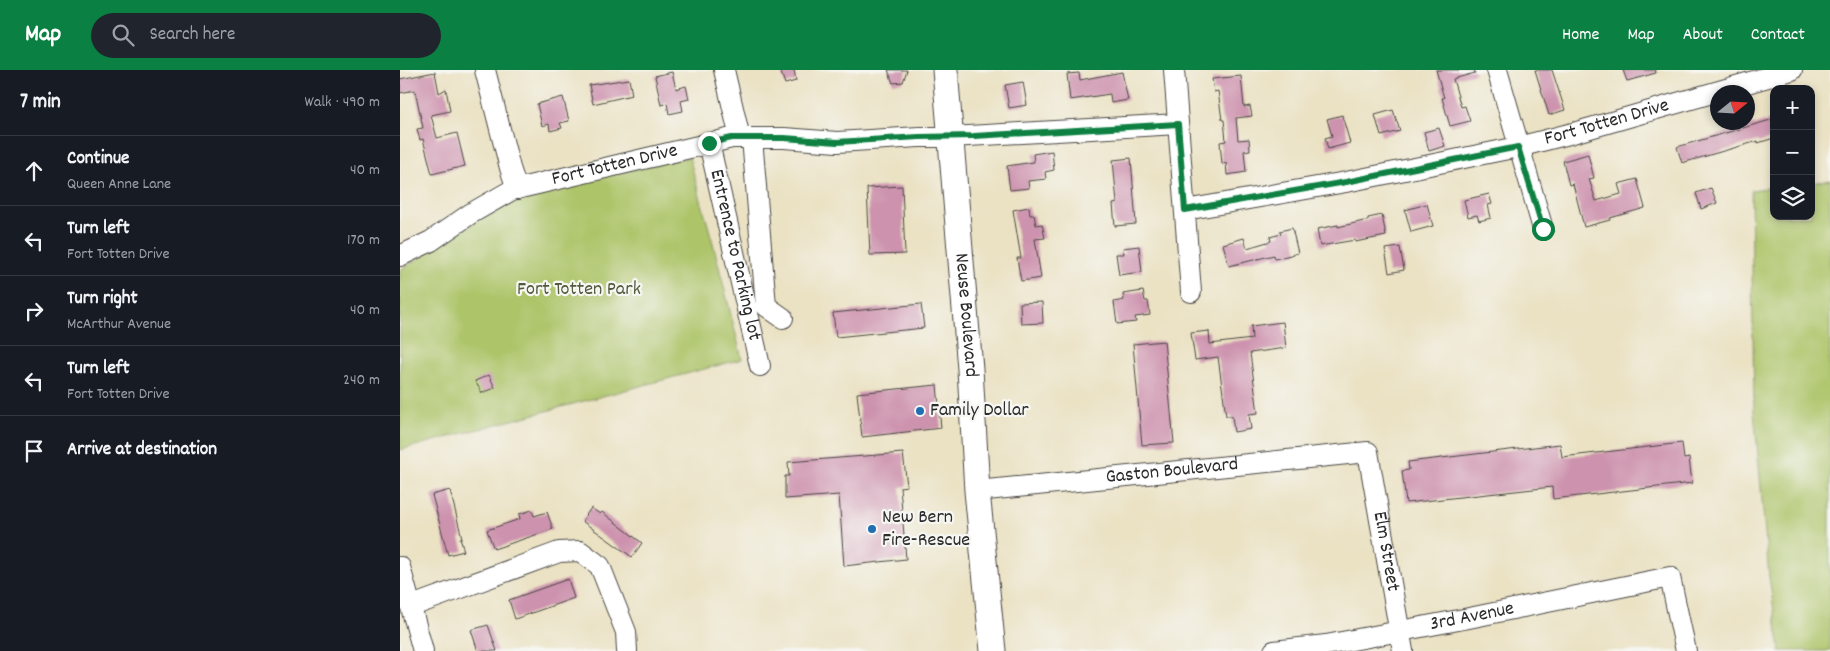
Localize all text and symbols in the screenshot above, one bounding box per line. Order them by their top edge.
search box [91,13,441,58]
text: Map [25,18,61,52]
icon: search [109,21,137,49]
text: Search here [149,22,235,49]
text: Home [1562,23,1599,48]
text: Map [1627,23,1655,48]
text: About [1683,23,1723,48]
text: Contact [1751,23,1805,48]
north arrow [1710,85,1755,130]
map controls [1770,85,1815,220]
button: + [1770,85,1815,130]
text: 7 min [20,88,61,118]
text: Walk · 490 m [305,91,380,114]
street label: Fort Totten Drive [1542,92,1673,154]
button: − [1770,130,1815,175]
route end [698,132,721,155]
street label: Fort Totten Drive [549,137,681,194]
text: Continue [67,146,129,173]
icon: ahead [20,157,48,185]
text: 40 m [350,159,380,182]
street label: Entrence to Parking lot [701,167,768,344]
text: Queen Anne Lane [67,173,171,196]
button: layers [1770,175,1815,220]
text: Turn left [67,216,130,243]
route start [1532,218,1555,241]
icon: left [20,227,48,255]
text: 170 m [347,229,380,252]
text: Fort Totten Drive [67,243,170,266]
street label: Neuse Boulevard [946,252,984,378]
park label: Fort Totten Park [517,276,641,304]
text: Turn right [67,286,138,313]
icon: right [20,297,48,325]
text: 40 m [350,299,380,322]
text: McArthur Avenue [67,313,171,336]
text: Turn left [67,356,130,383]
icon: left [20,367,48,395]
text: 240 m [343,369,380,392]
text: Fort Totten Drive [67,383,170,406]
place label: Family Dollar [930,397,1029,425]
marker: Family Dollar [914,405,926,417]
icon: arrive [20,437,48,465]
text: Arrive at destination [67,437,217,464]
street label: Gaston Boulevard [1104,451,1240,492]
place label: New Bern Fire-Rescue [882,504,970,555]
street label: Elm Street [1365,509,1406,594]
marker: New Bern Fire-Rescue [866,523,878,535]
street label: 3rd Avenue [1428,595,1517,639]

